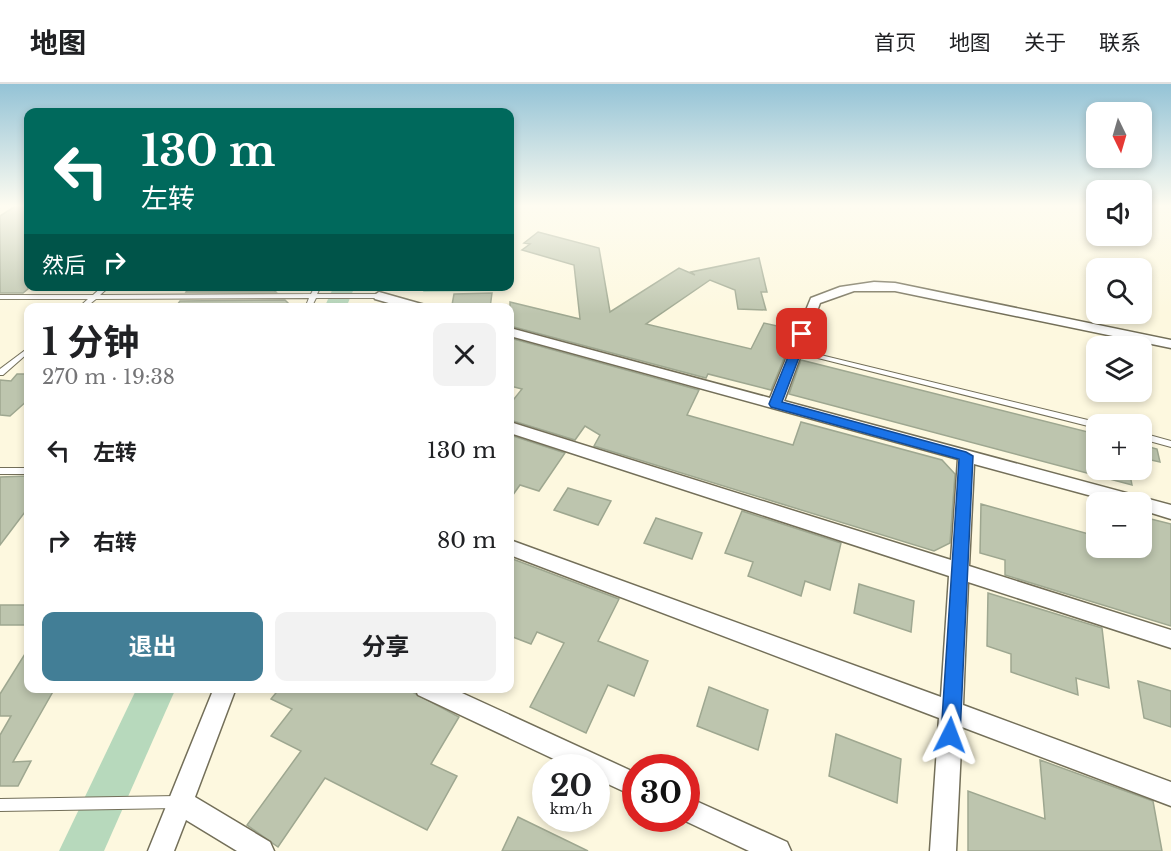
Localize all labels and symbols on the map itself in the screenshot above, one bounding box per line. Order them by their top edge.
north arrow [1086,102,1152,168]
pin [776,308,827,359]
position arrow [918,703,982,767]
speed limit sign: 30 [622,754,700,832]

